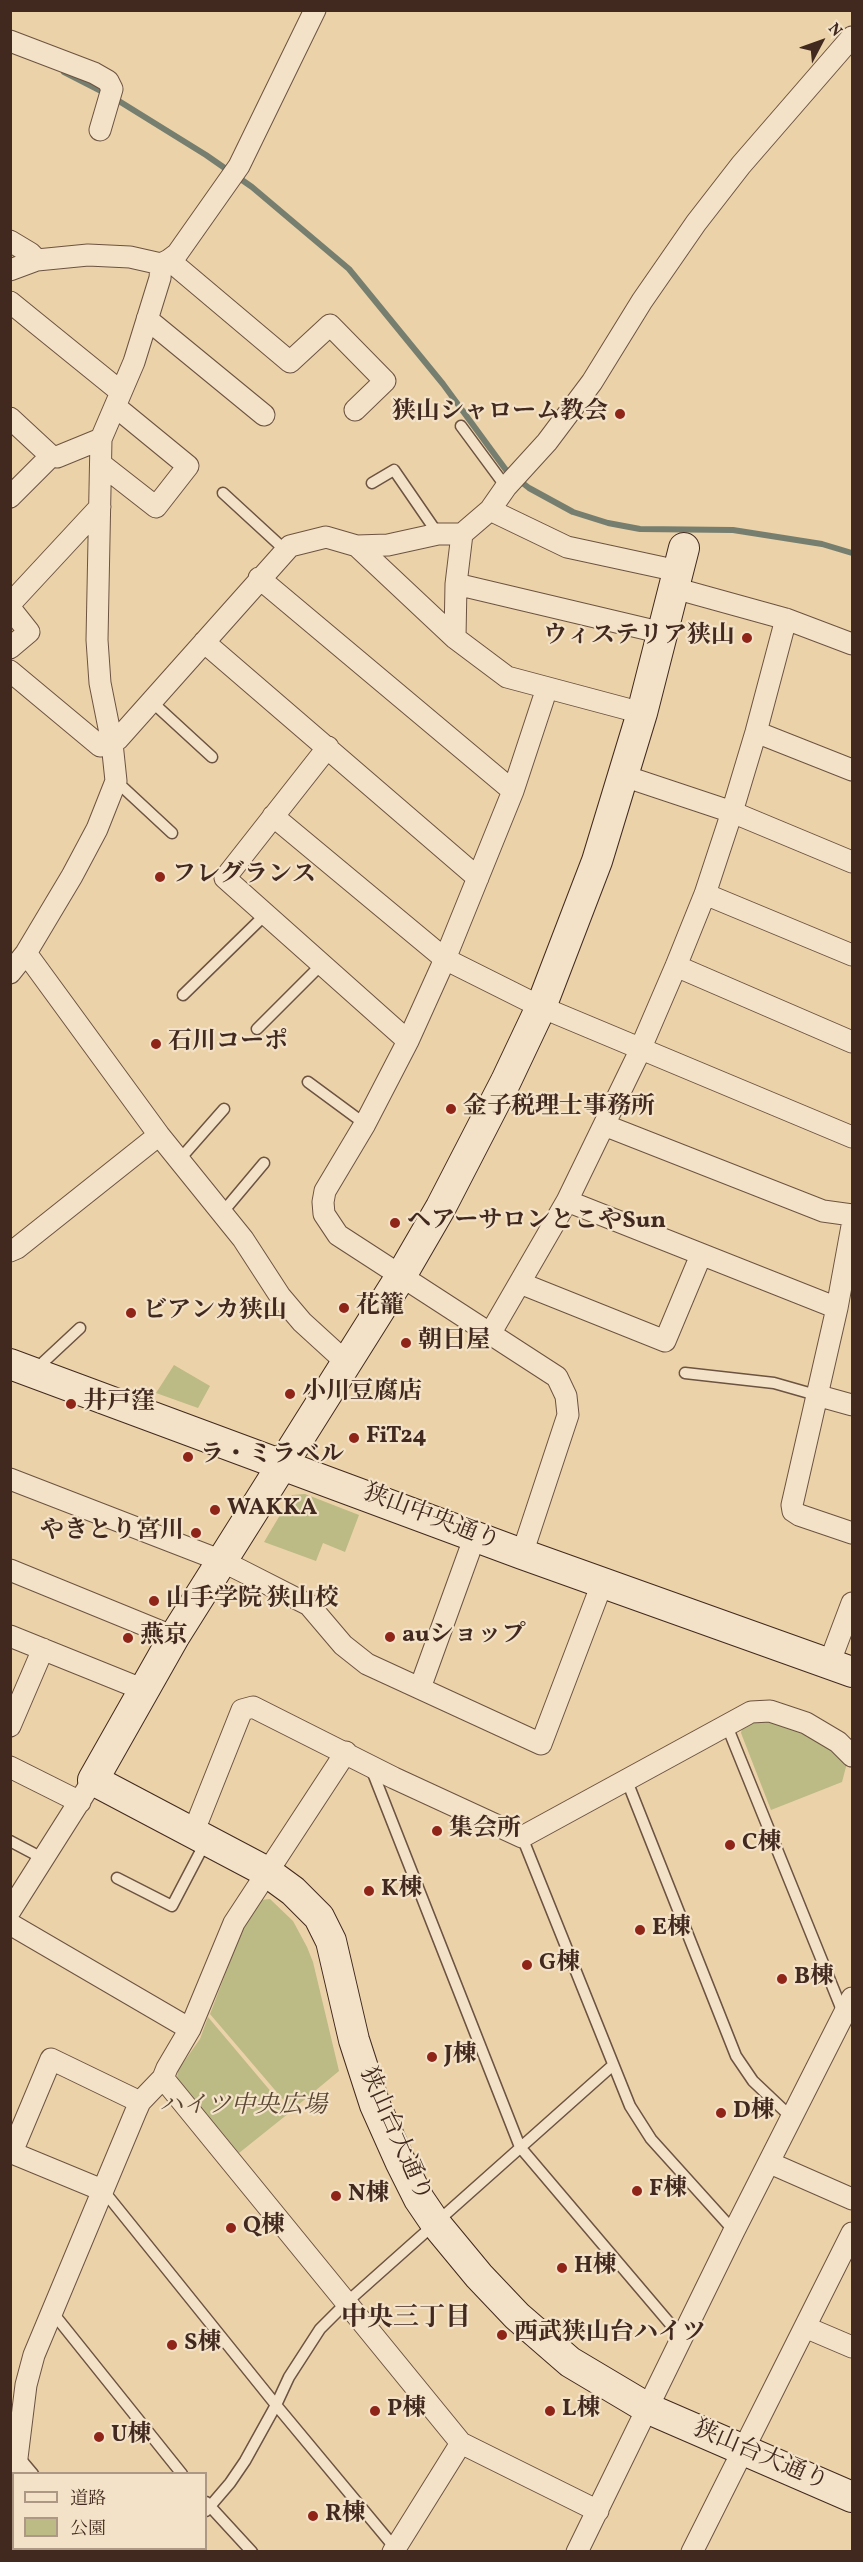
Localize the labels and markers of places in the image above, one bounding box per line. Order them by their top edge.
place label: 狭山シャローム教会 [392,400,608,428]
marker: 狭山シャローム教会 [613,407,627,421]
place label: ウィステリア狭山 [543,624,735,652]
marker: ウィステリア狭山 [740,631,754,645]
place label: フレグランス [172,863,316,891]
marker: フレグランス [153,870,167,884]
place label: 石川コーポ [168,1030,288,1058]
marker: 石川コーポ [149,1037,163,1051]
place label: 金子税理士事務所 [463,1095,655,1123]
marker: 金子税理士事務所 [444,1102,458,1116]
place label: ヘアーサロンとこやSun [407,1209,666,1237]
marker: ヘアーサロンとこやSun [388,1216,402,1230]
place label: 花籠 [356,1294,404,1322]
place label: ビアンカ狭山 [143,1299,287,1327]
marker: 花籠 [337,1301,351,1315]
marker: ビアンカ狭山 [124,1306,138,1320]
place label: 朝日屋 [418,1329,490,1357]
marker: 朝日屋 [399,1336,413,1350]
place label: 小川豆腐店 [302,1380,422,1408]
marker: 小川豆腐店 [283,1387,297,1401]
place label: 井戸窪 [83,1390,155,1418]
marker: 井戸窪 [64,1397,78,1411]
place label: FiT24 [366,1424,427,1452]
marker: FiT24 [347,1431,361,1445]
place label: ラ・ミラベル [200,1443,344,1471]
marker: ラ・ミラベル [181,1450,195,1464]
place label: WAKKA [227,1496,317,1524]
marker: WAKKA [208,1503,222,1517]
place label: やきとり宮川 [40,1519,184,1547]
marker: やきとり宮川 [189,1526,203,1540]
place label: 山手学院 狭山校 [166,1587,339,1615]
marker: 山手学院 狭山校 [147,1594,161,1608]
place label: auショップ [402,1623,526,1651]
place label: 燕京 [140,1624,188,1652]
marker: auショップ [383,1630,397,1644]
marker: 燕京 [121,1631,135,1645]
place label: 集会所 [449,1817,521,1845]
marker: 集会所 [430,1824,444,1838]
place label: C棟 [742,1831,781,1859]
marker: C棟 [723,1838,737,1852]
place label: K棟 [381,1877,422,1905]
marker: K棟 [362,1884,376,1898]
place label: E棟 [652,1916,691,1944]
marker: E棟 [633,1923,647,1937]
place label: G棟 [539,1951,580,1979]
marker: G棟 [520,1958,534,1972]
place label: B棟 [794,1965,834,1993]
marker: B棟 [775,1972,789,1986]
place label: J棟 [444,2043,477,2071]
marker: J棟 [425,2050,439,2064]
place label: D棟 [733,2099,775,2127]
marker: D棟 [714,2106,728,2120]
place label: F棟 [649,2177,687,2205]
place label: N棟 [348,2182,389,2210]
marker: F棟 [630,2184,644,2198]
marker: N棟 [329,2189,343,2203]
place label: Q棟 [243,2214,285,2242]
marker: Q棟 [224,2221,238,2235]
place label: H棟 [574,2254,617,2282]
marker: H棟 [555,2261,569,2275]
place label: 西武狭山台ハイツ [514,2321,706,2349]
marker: 西武狭山台ハイツ [495,2328,509,2342]
place label: S棟 [184,2331,221,2359]
marker: S棟 [165,2338,179,2352]
place label: P棟 [387,2397,426,2425]
place label: L棟 [562,2397,600,2425]
marker: P棟 [368,2404,382,2418]
marker: L棟 [543,2404,557,2418]
place label: U棟 [111,2423,151,2451]
marker: U棟 [92,2430,106,2444]
place label: R棟 [325,2502,366,2530]
marker: R棟 [306,2509,320,2523]

